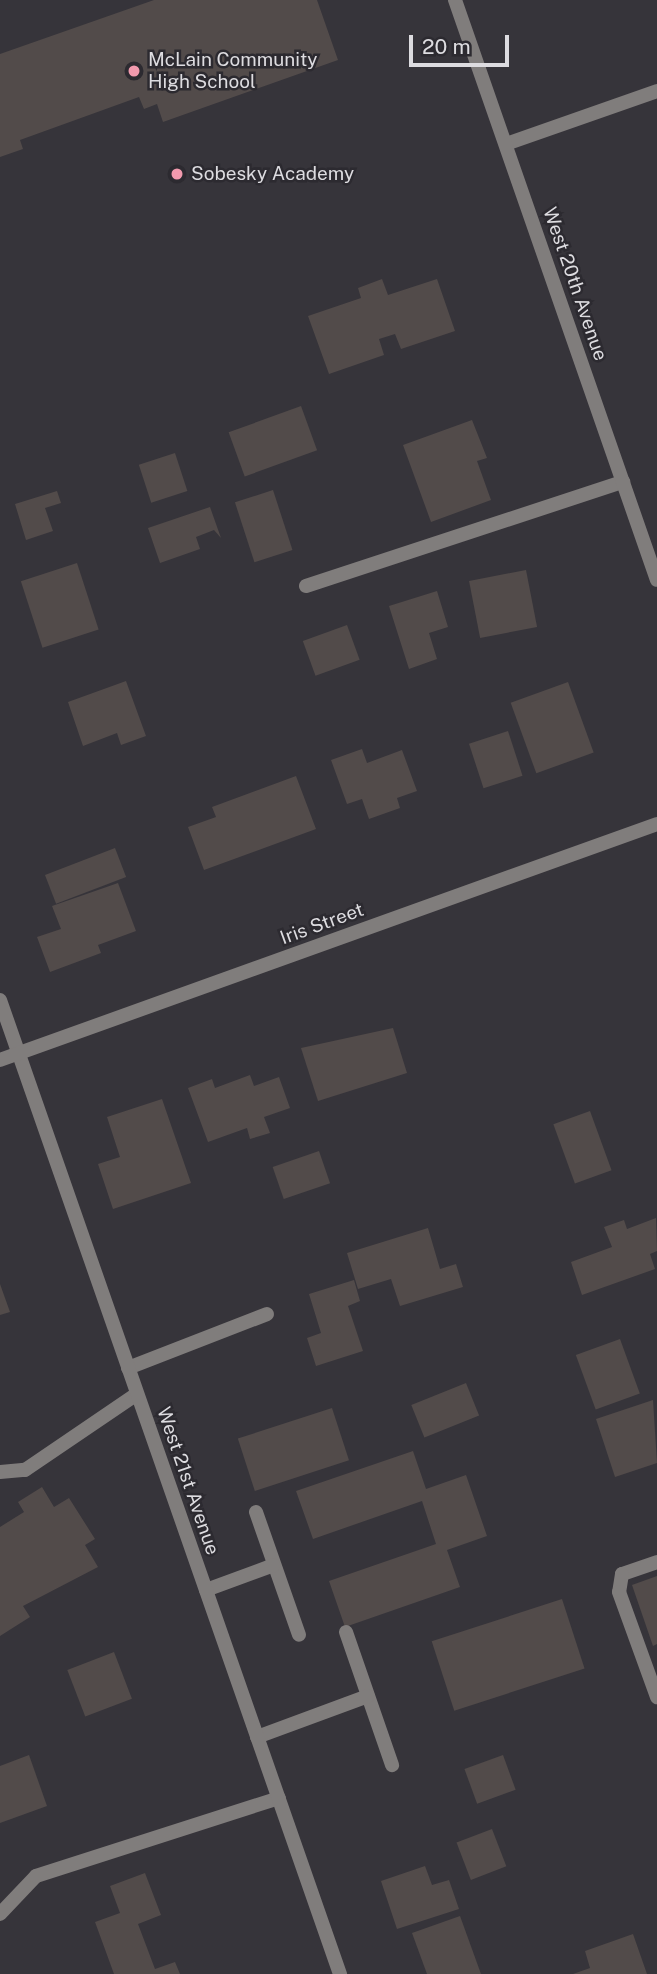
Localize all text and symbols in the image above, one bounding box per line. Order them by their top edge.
scale bar [412,21,512,65]
text: 20 m [422,34,471,59]
place label: McLain Community High School [148,49,318,93]
marker: McLain Community High School [126,63,142,79]
place label: Sobesky Academy [191,163,354,185]
marker: Sobesky Academy [169,166,185,182]
street label: West 20th Avenue [538,204,612,364]
street label: Iris Street [277,898,367,950]
street label: West 21st Avenue [152,1404,224,1558]

